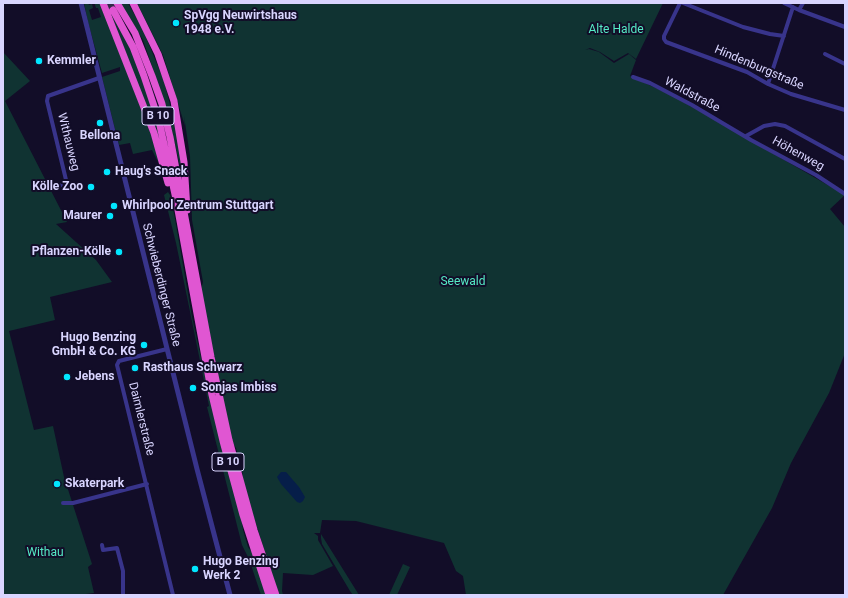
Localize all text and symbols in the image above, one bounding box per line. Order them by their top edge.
place label: SpVgg Neuwirtshaus 1948 e.V. [184,9,297,37]
marker: SpVgg Neuwirtshaus 1948 e.V. [171,18,181,28]
park label: Alte Halde [588,23,644,37]
street label: Hindenburgstraße [712,43,806,93]
place label: Kemmler [47,54,96,68]
marker: Kemmler [34,56,44,66]
street label: Waldstraße [662,74,722,116]
road number: B 10 [142,107,174,125]
street label: Withauweg [54,111,82,173]
marker: Bellona [95,118,105,128]
place label: Bellona [80,129,120,143]
street label: Höhenweg [770,134,826,174]
place label: Haug's Snack [115,165,187,179]
marker: Haug's Snack [102,167,112,177]
place label: Kölle Zoo [32,180,83,194]
marker: Kölle Zoo [86,182,96,192]
place label: Whirlpool Zentrum Stuttgart [122,199,274,213]
marker: Whirlpool Zentrum Stuttgart [109,201,119,211]
place label: Maurer [63,209,102,223]
marker: Maurer [105,211,115,221]
street label: Schwieberdinger Straße [139,222,183,348]
place label: Pflanzen-Kölle [32,245,111,259]
marker: Pflanzen-Kölle [114,247,124,257]
park label: Seewald [440,275,486,289]
place label: Hugo Benzing GmbH & Co. KG [52,331,136,359]
marker: Hugo Benzing GmbH & Co. KG [139,340,149,350]
place label: Rasthaus Schwarz [143,361,242,375]
marker: Rasthaus Schwarz [130,363,140,373]
place label: Jebens [75,370,114,384]
marker: Jebens [62,372,72,382]
street label: Daimlerstraße [125,381,157,457]
place label: Sonjas Imbiss [201,381,277,395]
marker: Sonjas Imbiss [188,383,198,393]
road number: B 10 [212,453,244,471]
place label: Skaterpark [65,477,124,491]
marker: Skaterpark [52,479,62,489]
park label: Withau [26,546,64,560]
place label: Hugo Benzing Werk 2 [203,555,279,583]
marker: Hugo Benzing Werk 2 [190,564,200,574]

